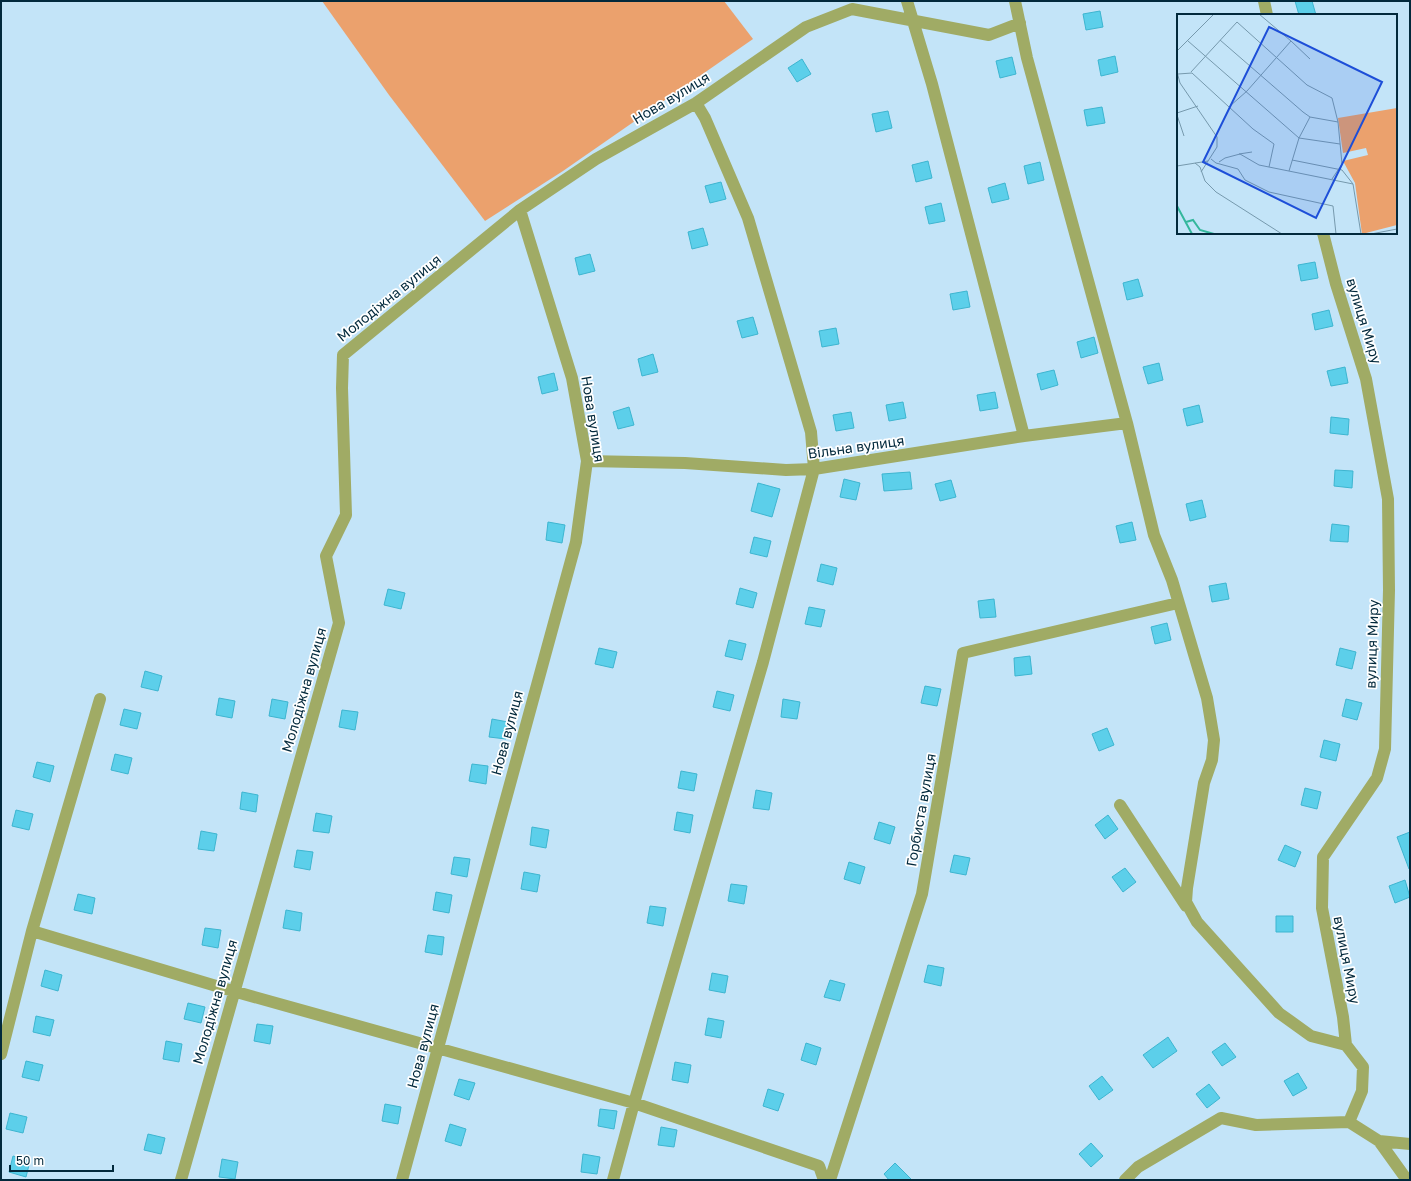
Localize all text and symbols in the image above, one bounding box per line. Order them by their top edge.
inset map [1177,14,1397,234]
street label: Нова вулиця [629,68,712,127]
street label: Молодіжна вулиця [333,250,444,345]
street label: вулиця Миру [1343,276,1386,366]
street label: Нова вулиця [578,375,609,463]
street label: Вільна вулиця [807,431,905,462]
street label: вулиця Миру [1361,599,1382,689]
street label: Молодіжна вулиця [278,626,329,754]
street label: Нова вулиця [487,689,526,777]
street label: Горбиста вулиця [902,752,939,868]
street label: вулиця Миру [1331,915,1364,1005]
street label: Молодіжна вулиця [189,938,240,1066]
street label: Нова вулиця [403,1002,442,1090]
scale bar [10,1147,113,1173]
text: 50 m [16,1153,44,1168]

